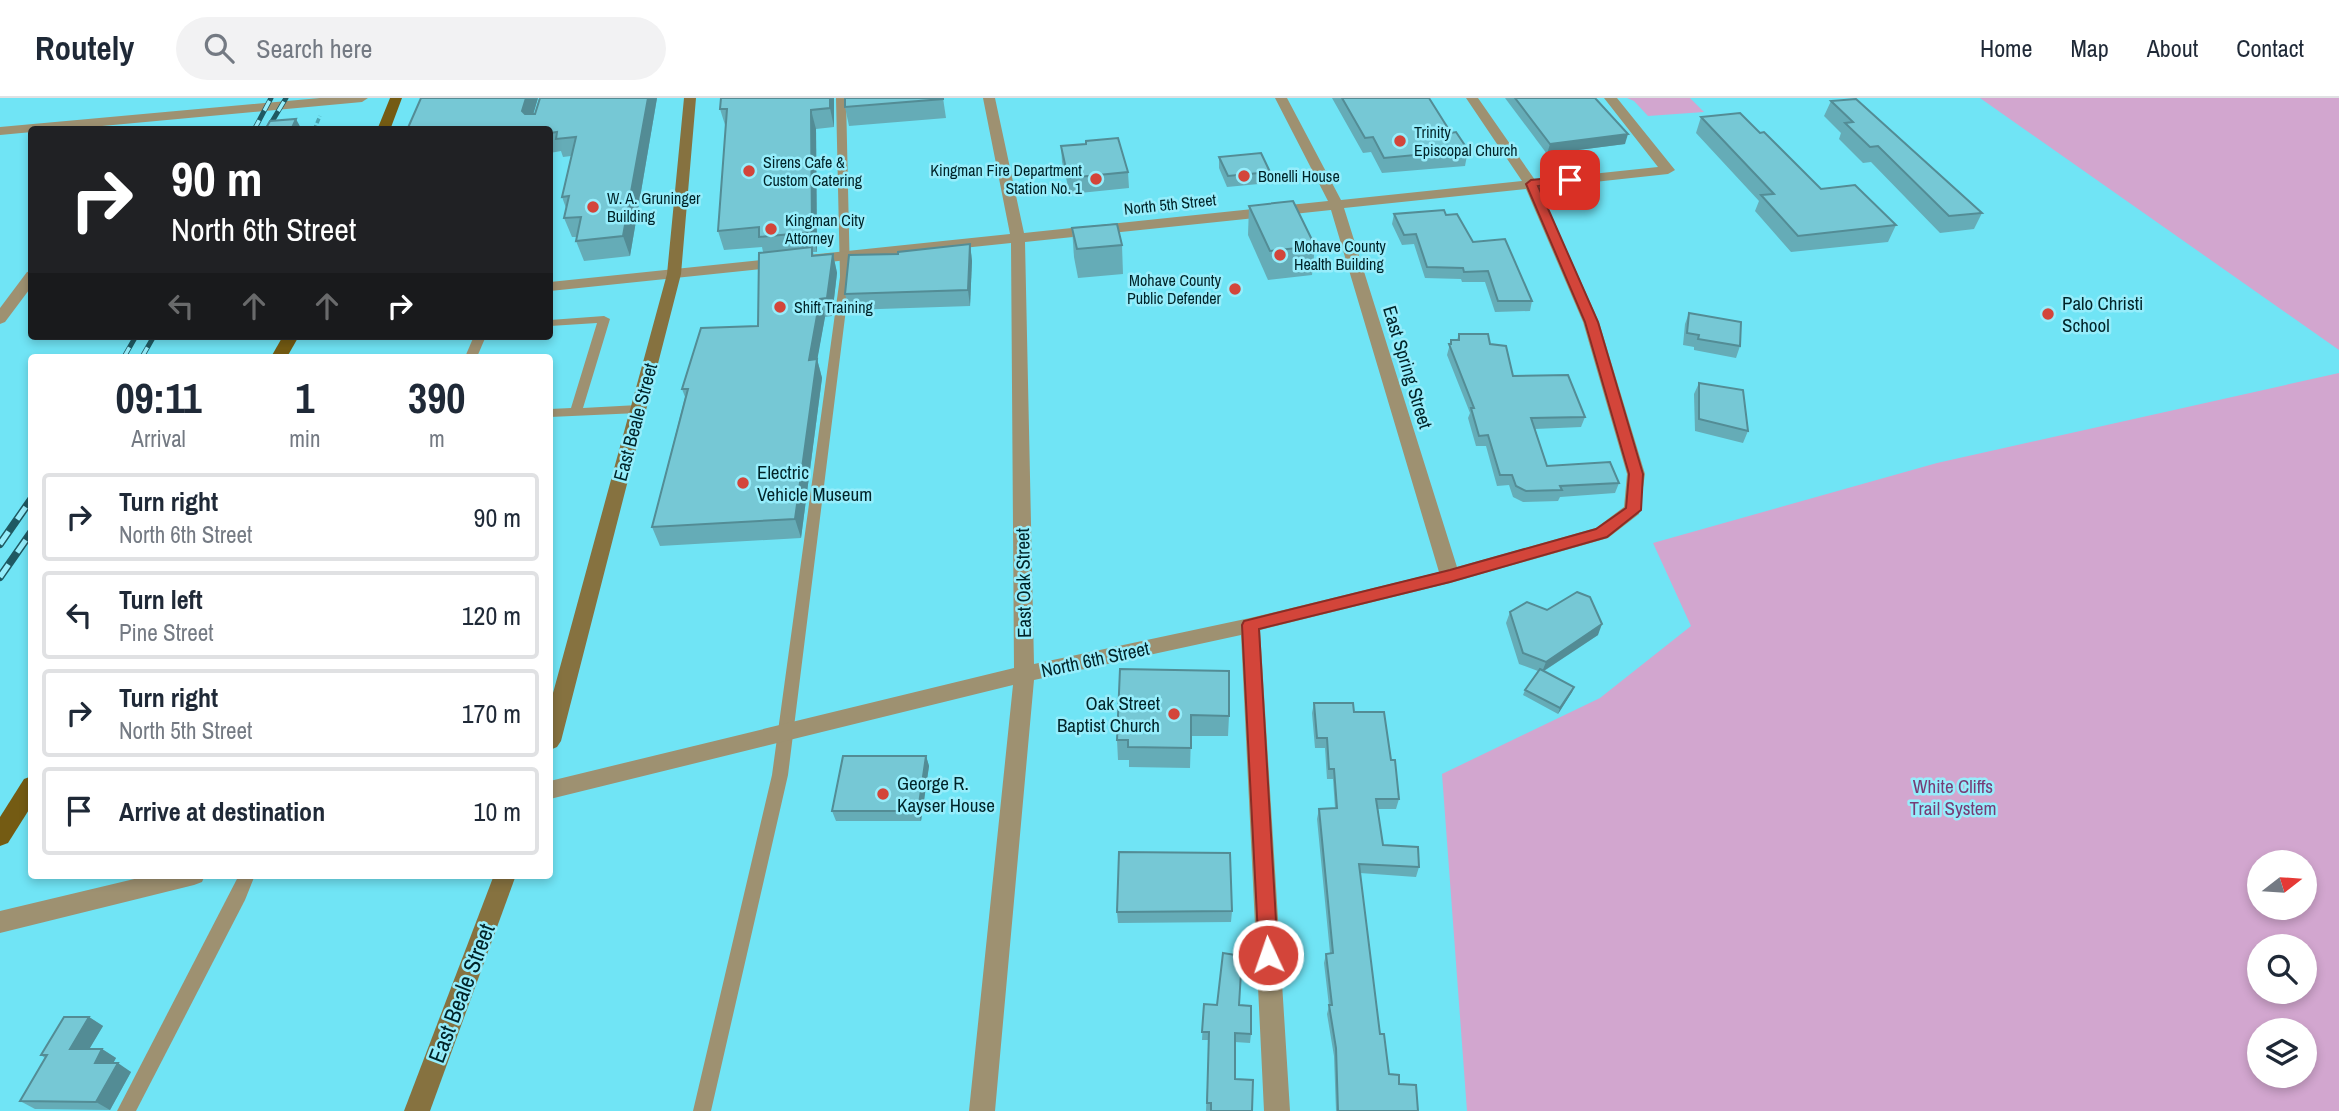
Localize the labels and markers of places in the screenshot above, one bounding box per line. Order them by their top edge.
place label: Trinity Episcopal Church [1414,121,1518,161]
marker: Trinity Episcopal Church [1392,133,1408,149]
pin [1540,150,1600,210]
place label: Sirens Cafe & Custom Catering [763,151,863,191]
place label: Kingman Fire Department Station No. 1 [930,159,1083,199]
marker: Sirens Cafe & Custom Catering [741,163,757,179]
place label: Bonelli House [1258,165,1340,187]
marker: Bonelli House [1236,168,1252,184]
marker: Kingman Fire Department Station No. 1 [1088,171,1104,187]
place label: W. A. Gruninger Building [607,187,701,227]
marker: W. A. Gruninger Building [585,199,601,215]
place label: Kingman City Attorney [784,209,865,249]
marker: Kingman City Attorney [763,221,779,237]
place label: Mohave County Health Building [1294,235,1386,275]
marker: Mohave County Health Building [1272,247,1288,263]
place label: Mohave County Public Defender [1127,269,1222,309]
marker: Mohave County Public Defender [1227,281,1243,297]
place label: Palo Christi School [2062,290,2143,338]
place label: Shift Training [794,296,874,318]
marker: Shift Training [772,299,788,315]
marker: Palo Christi School [2040,306,2056,322]
place label: Electric Vehicle Museum [757,459,872,507]
marker: Electric Vehicle Museum [735,475,751,491]
place label: Oak Street Baptist Church [1057,690,1161,738]
marker: Oak Street Baptist Church [1166,706,1182,722]
place label: George R. Kayser House [897,770,995,818]
marker: George R. Kayser House [875,786,891,802]

